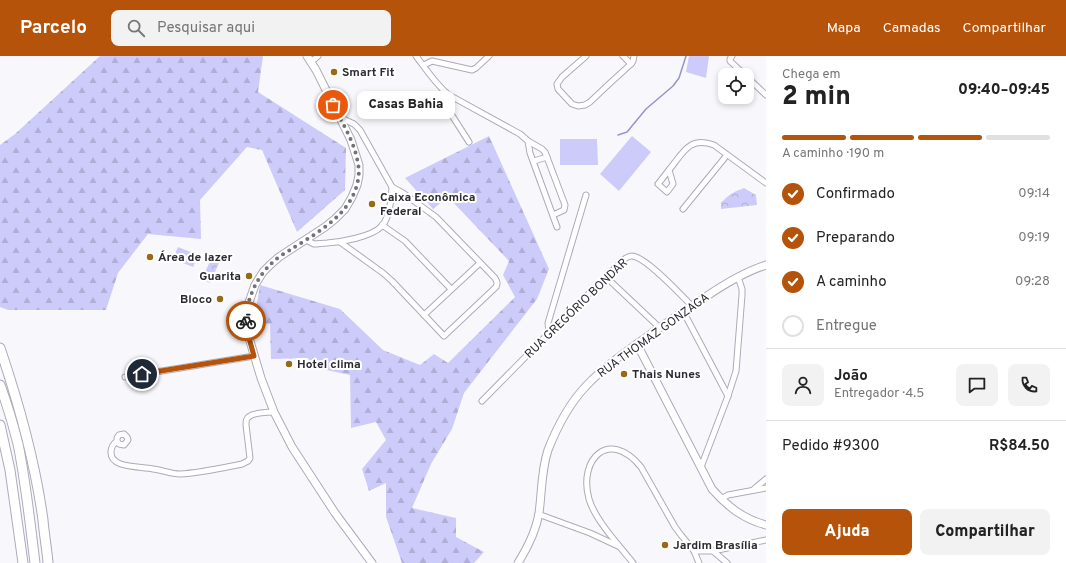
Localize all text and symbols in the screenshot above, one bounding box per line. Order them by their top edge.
search box [111,10,391,46]
text: Parcelo [20,16,87,40]
icon: search [125,17,147,39]
text: Pesquisar aqui [157,19,255,38]
text: Mapa [827,20,861,37]
text: Camadas [883,20,941,37]
text: Compartilhar [963,20,1046,37]
place label: Smart Fit [342,65,395,81]
marker: Smart Fit [329,67,339,77]
text: Chega em [782,67,841,83]
map controls [718,68,754,104]
button: locate [718,68,754,104]
text: 2 min [782,81,851,114]
text: 09:40–09:45 [958,81,1050,100]
pin [316,88,350,122]
callout: Casas Bahia [357,91,455,119]
icon: bag [322,94,344,116]
text: Casas Bahia [369,97,443,113]
text: A caminho · 190 m [782,146,884,162]
icon: check [782,183,804,205]
text: Confirmado [816,185,895,204]
text: 09:14 [1018,186,1050,202]
place label: Caixa Econômica Federal [380,190,476,220]
marker: Caixa Econômica Federal [367,199,377,209]
icon: check [782,227,804,249]
text: Preparando [816,229,895,248]
text: 09:19 [1018,230,1050,246]
place label: Área de lazer [158,250,233,266]
marker: Área de lazer [145,252,155,262]
street label: RUA GREGÓRIO BONDAR [522,255,632,362]
place label: Guarita [199,269,241,285]
marker: Guarita [244,271,254,281]
icon: check [782,271,804,293]
text: A caminho [816,273,887,292]
text: 09:28 [1015,274,1050,290]
street label: RUA THOMAZ GONZAGA [594,290,713,382]
place label: Bloco [180,292,212,308]
marker: Bloco [215,294,225,304]
courier [226,301,266,341]
icon: bike [235,310,257,332]
text: Entregue [816,317,877,336]
pin [125,357,159,391]
place label: Hotel clima [297,357,361,373]
marker: Hotel clima [284,359,294,369]
icon: home [131,363,153,385]
button: person [782,364,824,406]
button: chat [956,364,998,406]
button: phone [1008,364,1050,406]
place label: Thais Nunes [632,367,701,383]
text: João [834,367,868,386]
marker: Thais Nunes [619,369,629,379]
text: Entregador · 4.5 [834,386,924,402]
text: Pedido #9300 [782,437,880,456]
text: R$84.50 [989,437,1050,456]
button: Ajuda [782,509,912,555]
button: Compartilhar [920,509,1050,555]
place label: Jardim Brasília [673,538,758,554]
marker: Jardim Brasília [660,540,670,550]

